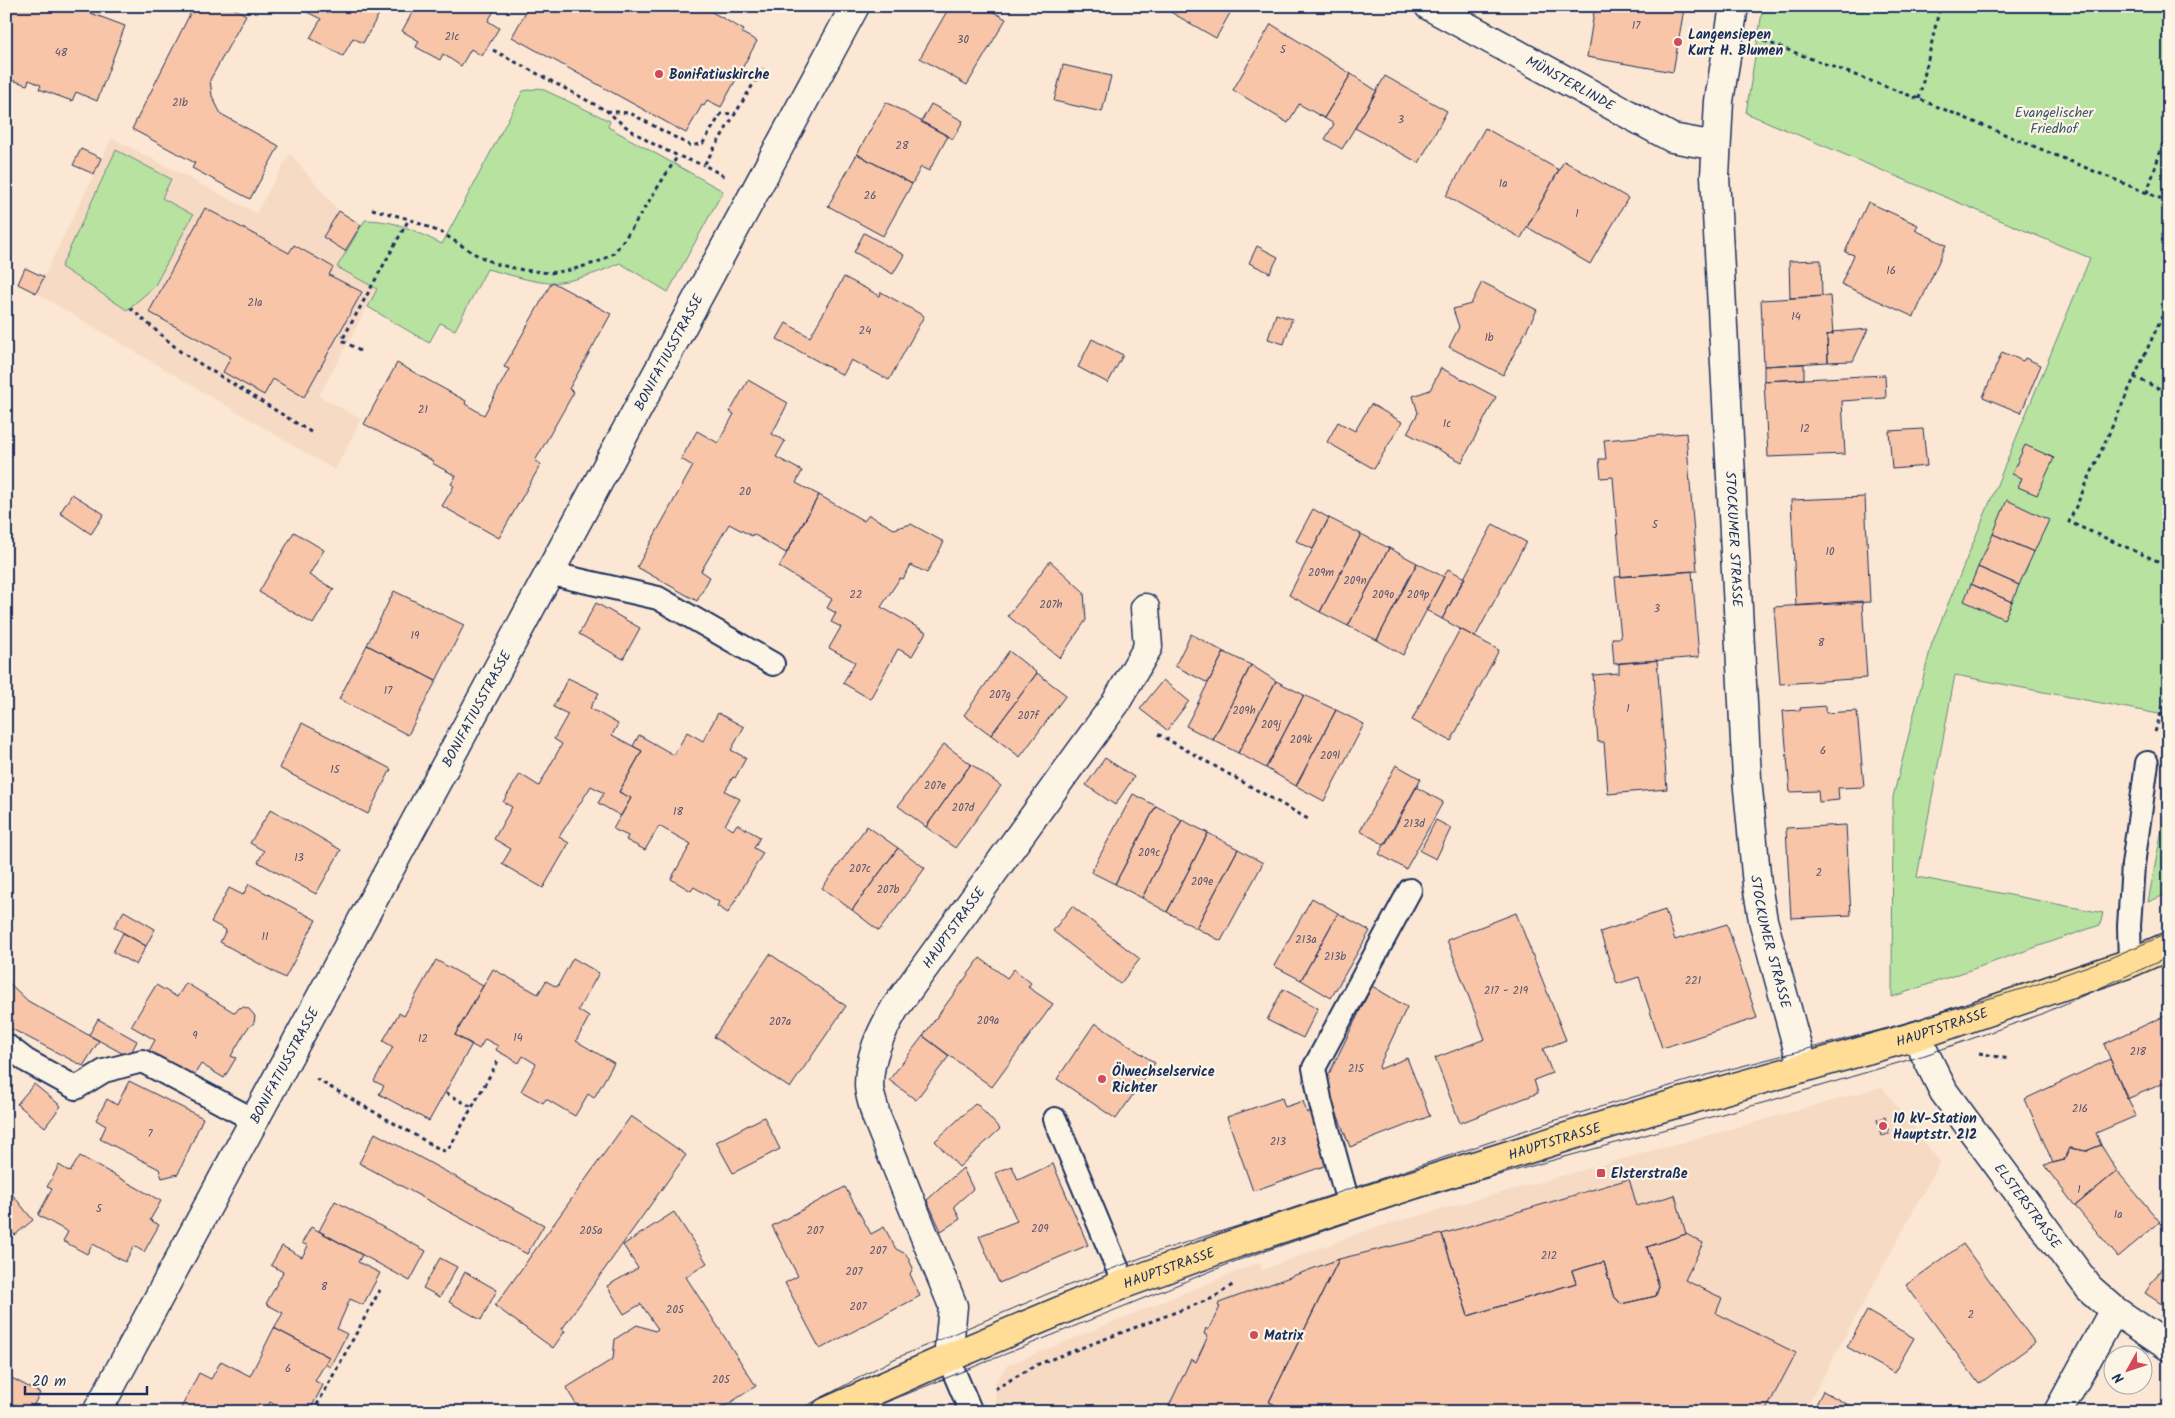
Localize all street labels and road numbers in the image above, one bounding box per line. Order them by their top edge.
street label: MÜNSTERLINDE [1521,50,1619,117]
street label: BONIFATIUSSTRASSE [629,290,710,415]
street label: STOCKUMER STRASSE [1719,471,1748,609]
street label: BONIFATIUSSTRASSE [437,646,518,771]
street label: STOCKUMER STRASSE [1744,874,1797,1012]
street label: HAUPTSTRASSE [917,882,992,973]
street label: HAUPTSTRASSE [1893,1002,1992,1053]
street label: BONIFATIUSSTRASSE [244,1003,326,1128]
street label: HAUPTSTRASSE [1506,1117,1605,1167]
street label: ELSTERSTRASSE [1988,1159,2067,1254]
street label: HAUPTSTRASSE [1120,1242,1219,1295]

